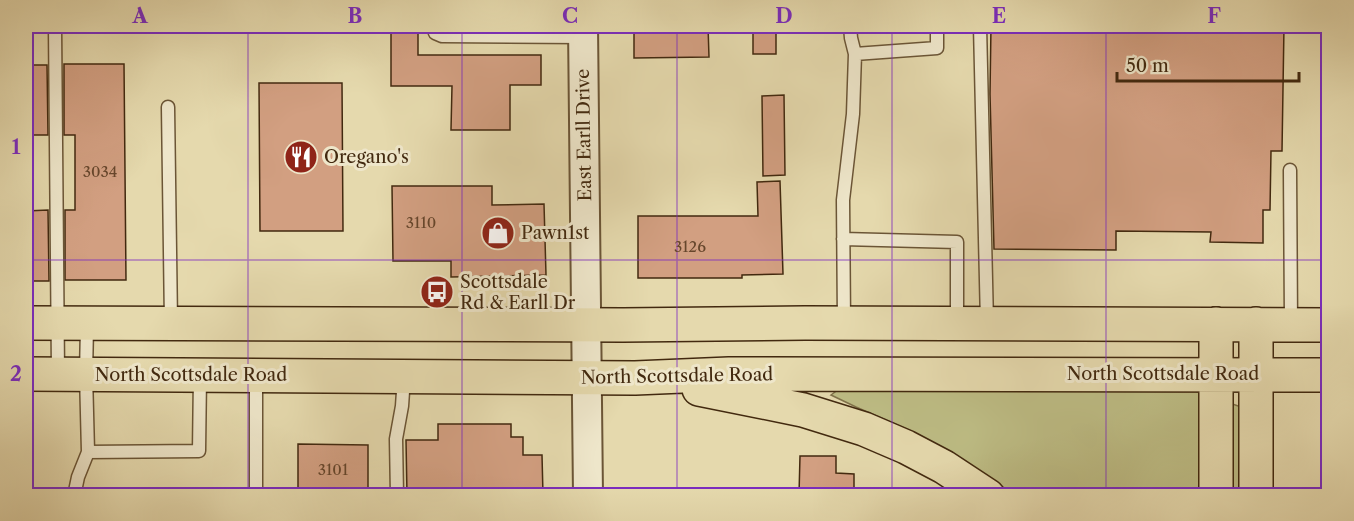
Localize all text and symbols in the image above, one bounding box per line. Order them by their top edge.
text: A [131,4,148,28]
text: B [348,4,363,28]
text: C [562,4,578,28]
text: D [775,4,793,28]
text: E [992,4,1006,28]
text: F [1207,4,1221,28]
scale bar [1117,45,1298,83]
text: 50 m [1126,55,1169,77]
street label: East Earll Drive [572,69,596,201]
text: 1 [12,135,21,159]
restaurant icon: Oregano's [283,139,319,175]
place label: Oregano's [324,146,409,168]
house number: 3034 [83,162,117,181]
house number: 3110 [406,213,436,232]
shop icon: Pawn1st [480,215,516,251]
place label: Pawn1st [521,222,590,244]
house number: 3126 [674,237,706,256]
place label: Scottsdale Rd & Earll Dr [460,271,576,314]
bus stop icon: Scottsdale Rd & Earll Dr [419,274,455,310]
text: 2 [10,362,22,386]
street label: North Scottsdale Road [581,363,773,389]
street label: North Scottsdale Road [1067,363,1259,385]
street label: North Scottsdale Road [95,364,287,386]
house number: 3101 [318,460,349,479]

